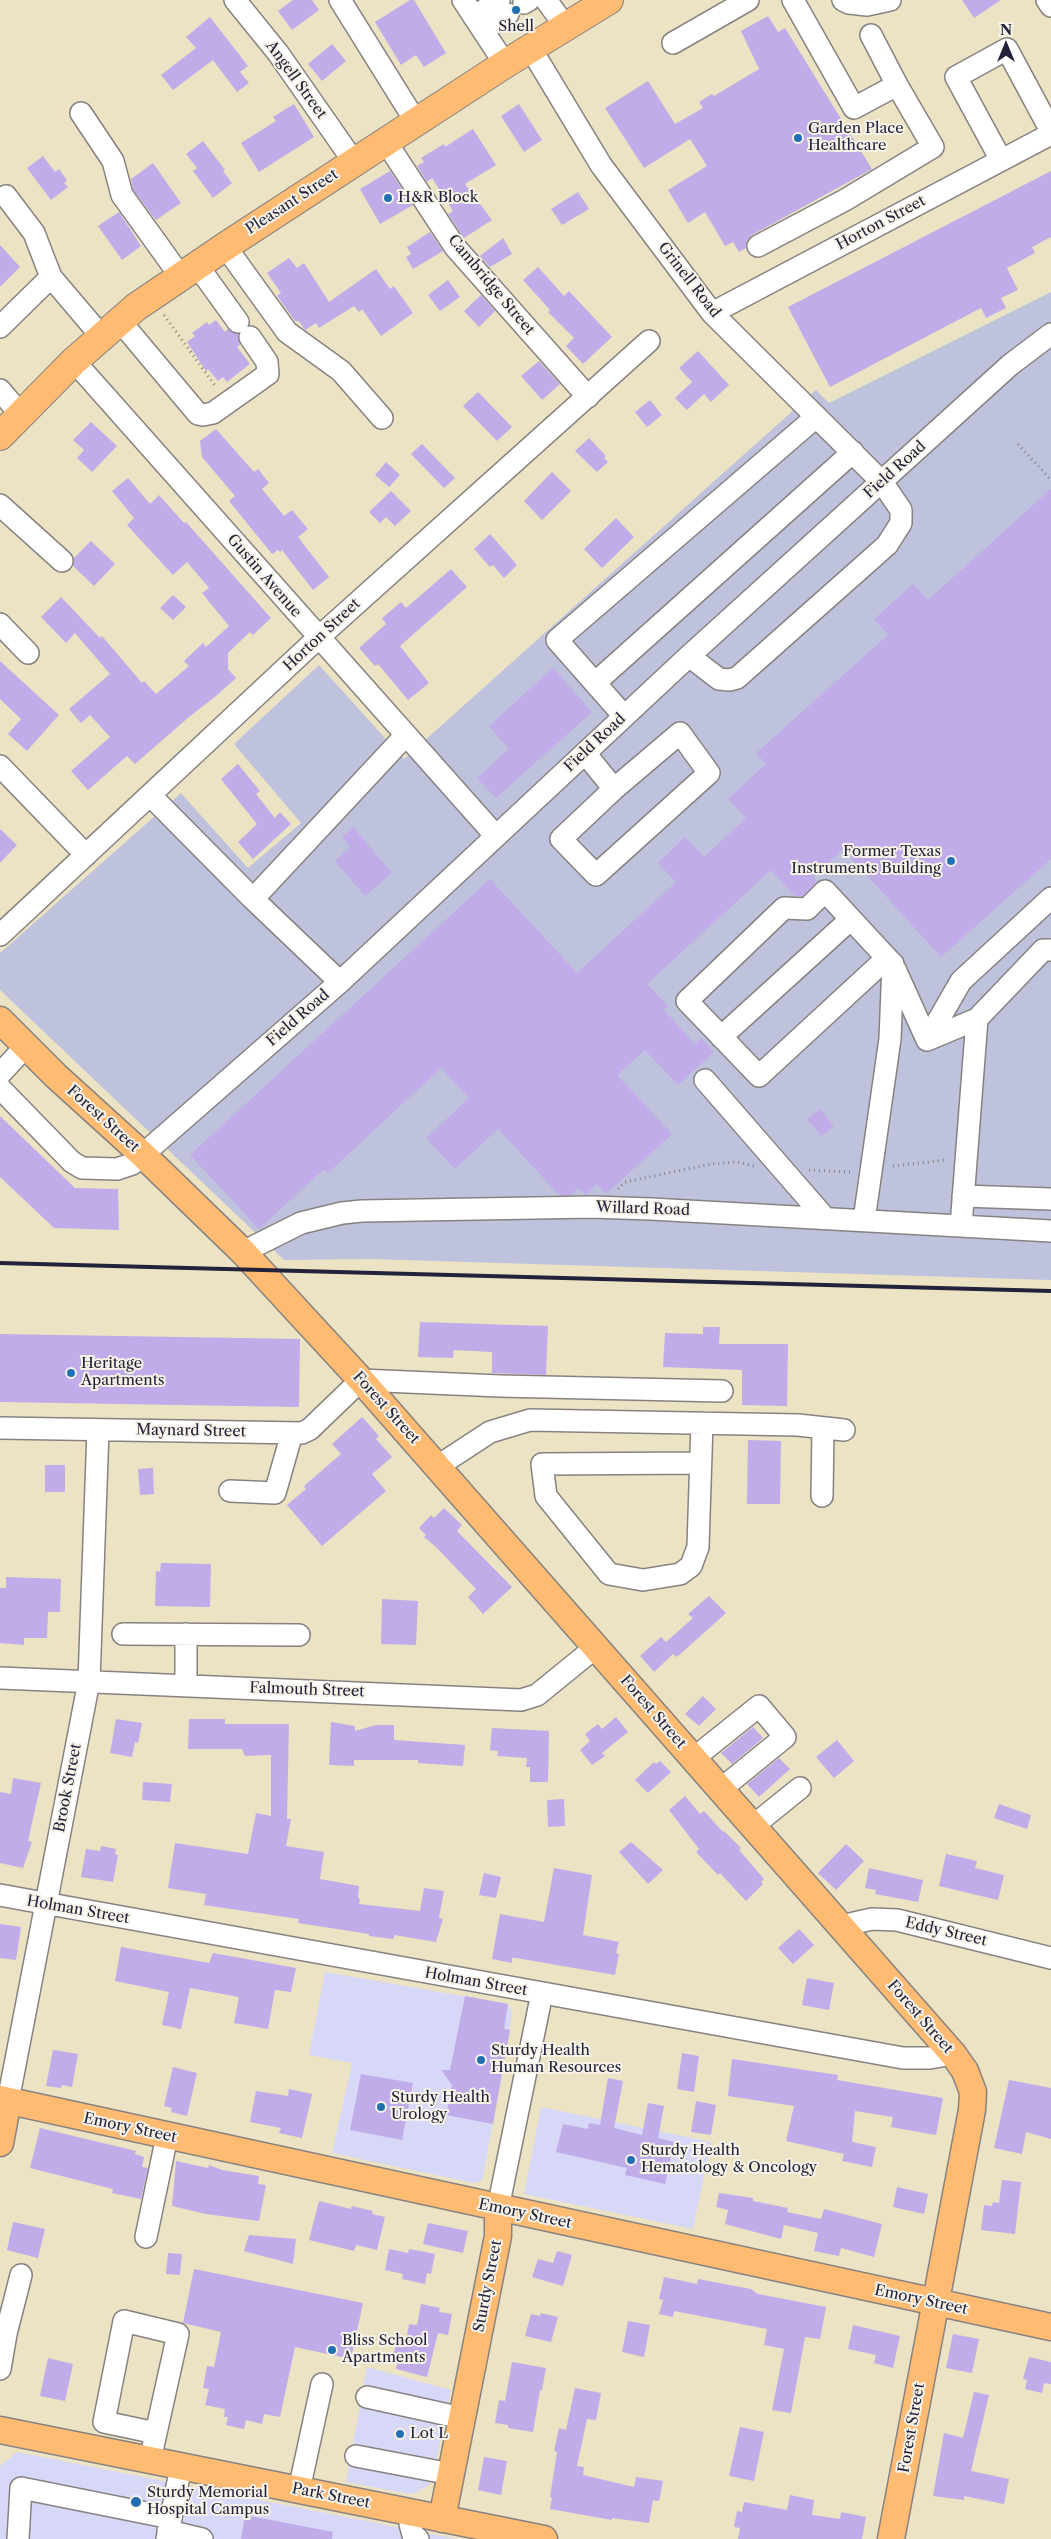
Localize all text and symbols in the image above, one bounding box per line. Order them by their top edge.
marker: Shell [510,4,522,16]
place label: Shell [498,18,534,36]
north arrow [981,20,1031,70]
text: N [1000,21,1012,39]
street label: Angell Street [262,37,330,123]
place label: Garden Place Healthcare [808,120,904,155]
marker: Garden Place Healthcare [792,132,804,144]
street label: Pleasant Street [243,165,341,239]
place label: H&R Block [398,189,478,207]
marker: H&R Block [382,192,394,204]
street label: Horton Street [833,192,929,254]
street label: Cambridge Street [444,231,538,339]
street label: Grinell Road [654,239,724,321]
street label: Field Road [860,437,930,503]
street label: Gustin Avenue [223,531,305,621]
street label: Horton Street [280,595,364,675]
street label: Field Road [561,710,629,776]
place label: Former Texas Instruments Building [791,843,941,878]
marker: Former Texas Instruments Building [945,855,957,867]
street label: Field Road [263,986,333,1050]
street label: Forest Street [63,1082,143,1156]
street label: Willard Road [596,1198,690,1220]
place label: Heritage Apartments [81,1355,164,1390]
marker: Heritage Apartments [65,1367,77,1379]
street label: Forest Street [349,1368,423,1448]
street label: Maynard Street [136,1421,246,1441]
street label: Forest Street [616,1672,690,1752]
street label: Falmouth Street [249,1679,365,1701]
street label: Brook Street [51,1742,85,1834]
street label: Holman Street [25,1892,131,1928]
street label: Eddy Street [903,1914,989,1950]
street label: Holman Street [423,1964,529,2000]
street label: Forest Street [883,1977,957,2057]
place label: Sturdy Health Human Resources [491,2042,621,2077]
marker: Sturdy Health Human Resources [475,2054,487,2066]
place label: Sturdy Health Urology [391,2089,490,2124]
marker: Sturdy Health Urology [375,2101,387,2113]
street label: Emory Street [82,2109,178,2147]
place label: Sturdy Health Hematology & Oncology [641,2142,817,2177]
marker: Sturdy Health Hematology & Oncology [625,2154,637,2166]
street label: Emory Street [477,2195,573,2233]
street label: Sturdy Street [470,2238,506,2334]
street label: Emory Street [873,2281,969,2319]
place label: Bliss School Apartments [342,2332,428,2367]
marker: Bliss School Apartments [326,2344,338,2356]
street label: Forest Street [895,2382,929,2474]
place label: Lot L [410,2425,448,2443]
marker: Lot L [394,2428,406,2440]
street label: Park Street [290,2480,372,2512]
place label: Sturdy Memorial Hospital Campus [147,2484,269,2519]
marker: Sturdy Memorial Hospital Campus [129,2495,143,2509]

